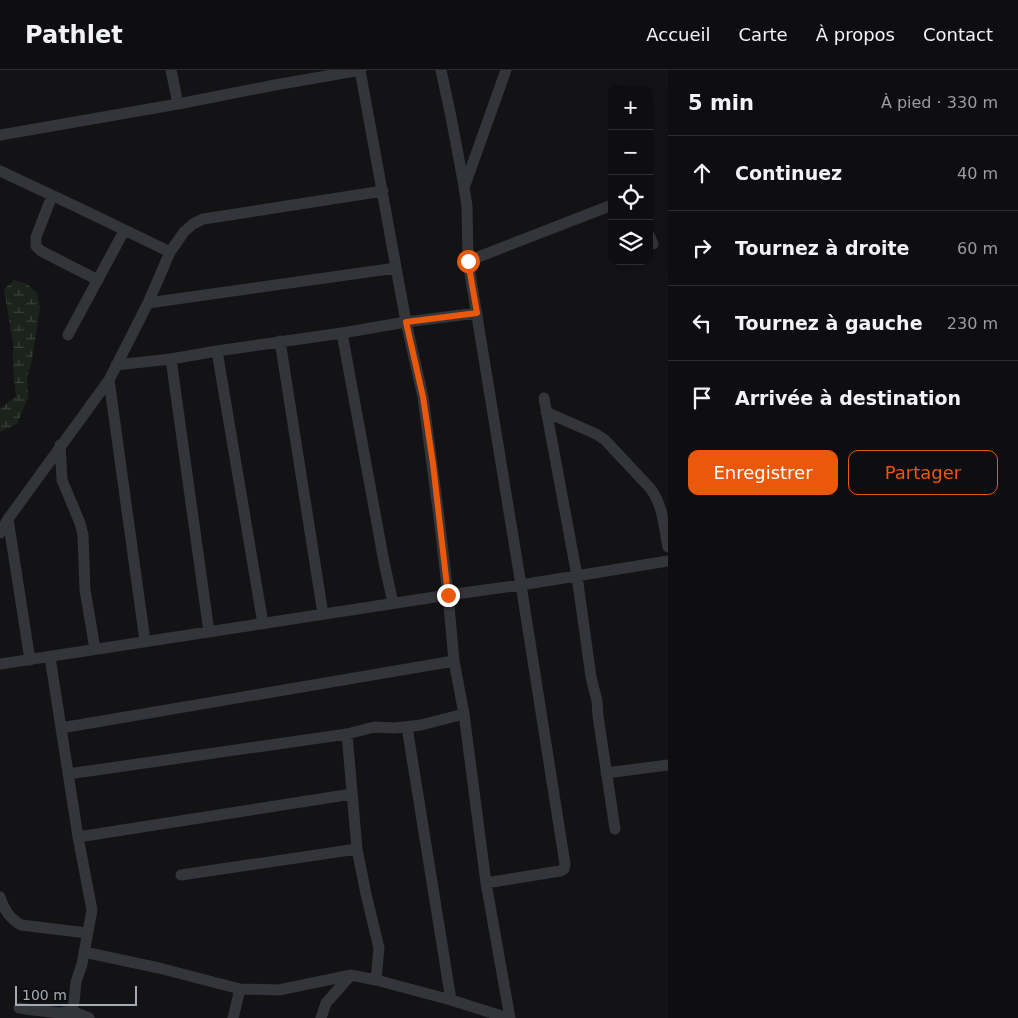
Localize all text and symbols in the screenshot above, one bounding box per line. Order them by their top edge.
text: Pathlet [25,21,123,49]
text: Accueil [646,24,711,45]
text: Carte [739,24,788,45]
text: À propos [816,24,895,45]
text: Contact [923,24,993,45]
map controls [608,85,653,265]
button: + [608,85,653,130]
text: 5 min [688,91,754,115]
text: À pied · 330 m [881,93,998,112]
button: − [608,130,653,175]
icon: ahead [688,159,716,187]
text: Continuez [735,162,842,184]
text: 40 m [957,164,998,183]
button: locate [608,175,653,220]
button: layers [608,220,653,265]
icon: right [688,234,716,262]
text: Tournez à droite [735,237,909,259]
text: 60 m [957,239,998,258]
route start [457,250,480,273]
icon: left [688,309,716,337]
text: Tournez à gauche [735,312,923,334]
text: 230 m [947,314,998,333]
icon: arrive [688,384,716,412]
text: Arrivée à destination [735,387,961,409]
button: Enregistrer [688,450,838,495]
button: Partager [848,450,998,495]
route end [437,584,460,607]
scale bar [15,983,138,1006]
text: 100 m [22,987,67,1003]

